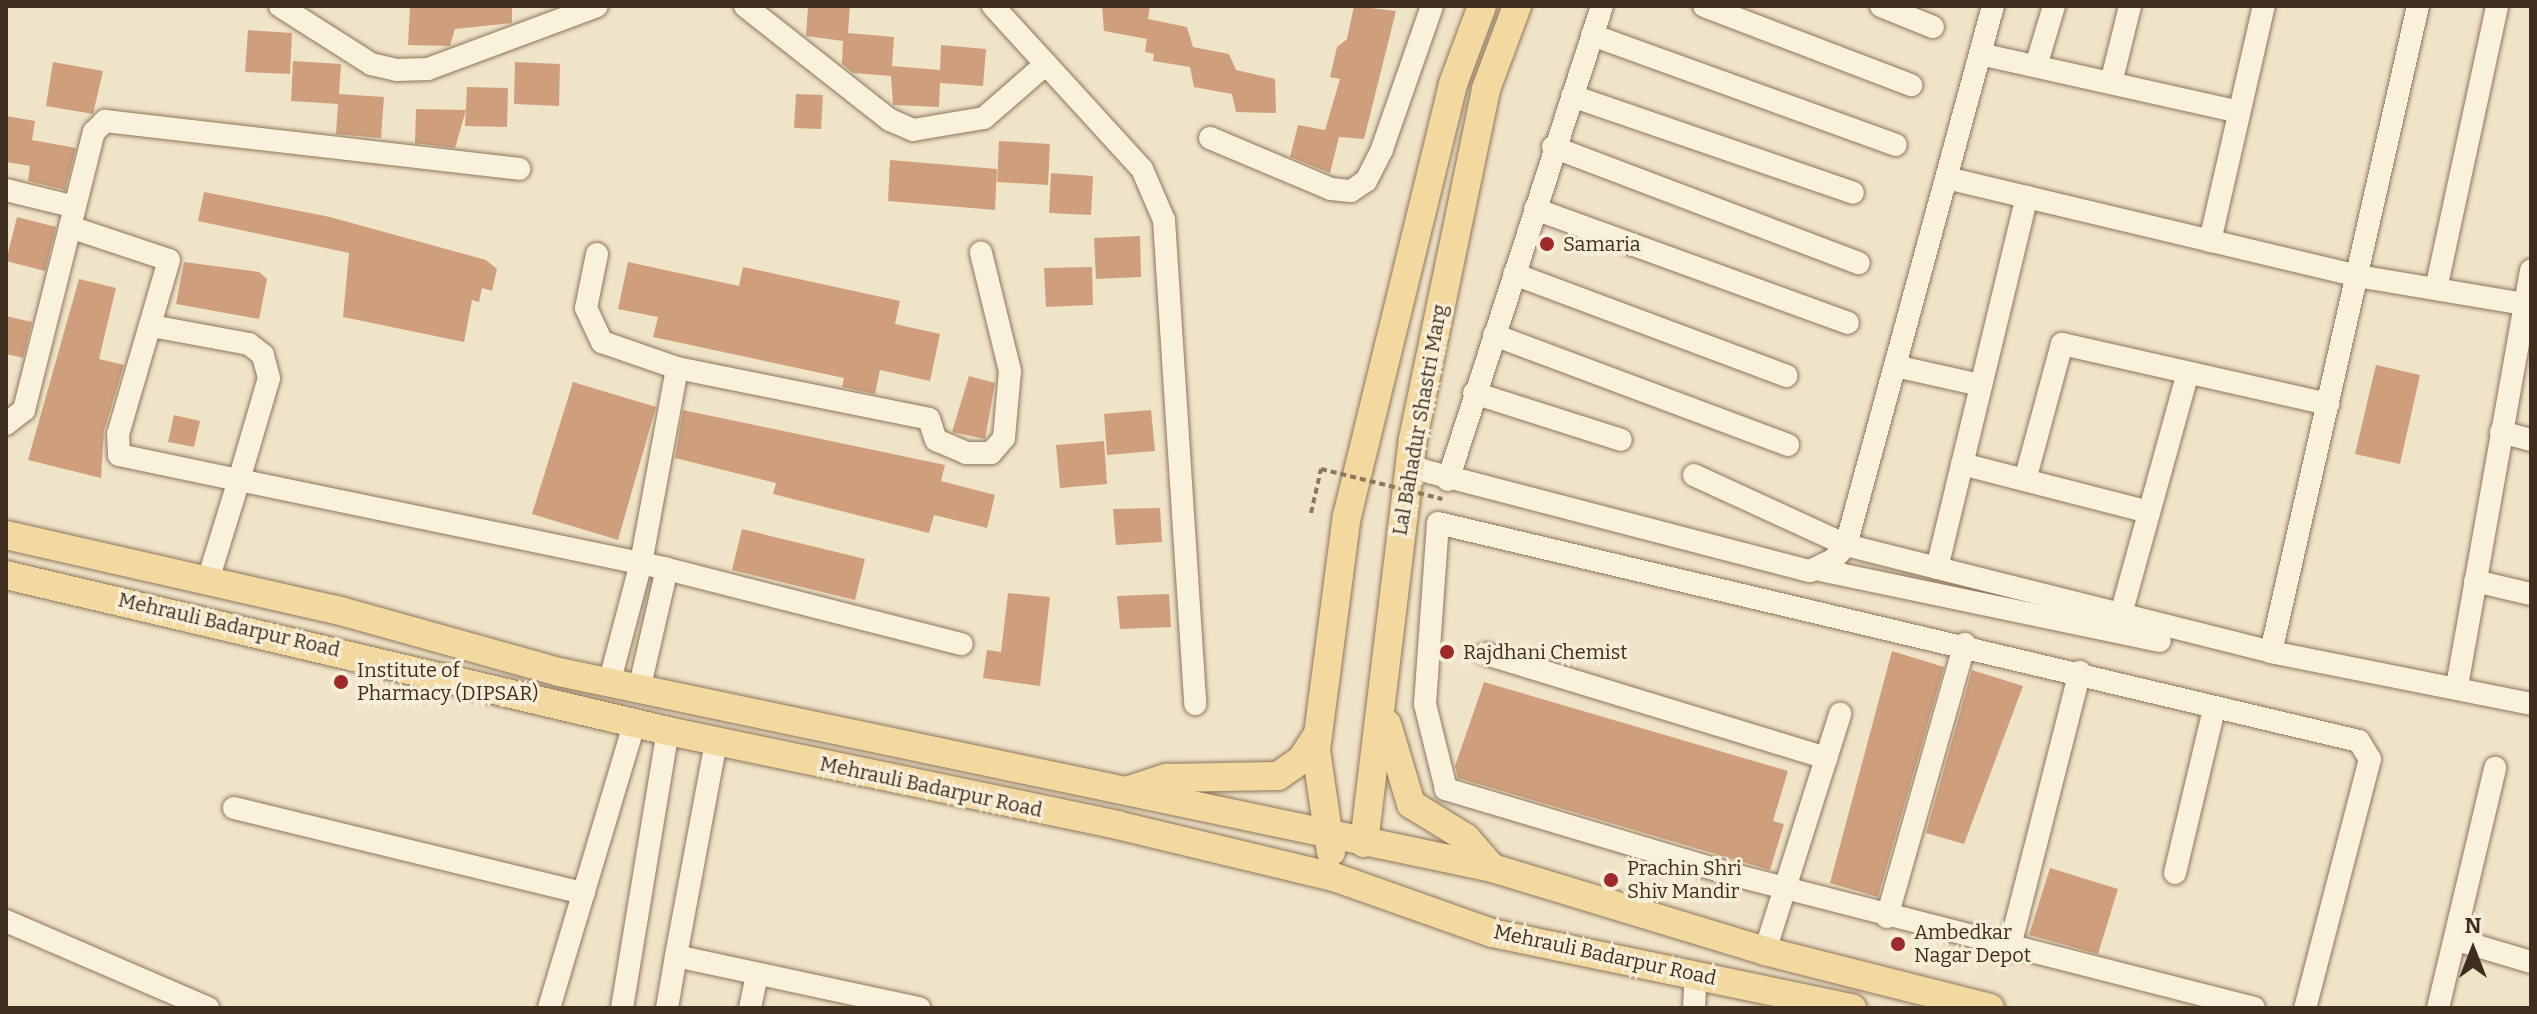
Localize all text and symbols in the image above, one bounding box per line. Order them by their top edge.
place label: Samaria [1563,232,1641,256]
marker: Samaria [1538,235,1556,253]
street label: Lal Bahadur Shastri Marg [1388,303,1452,537]
street label: Mehrauli Badarpur Road [116,588,342,662]
place label: Rajdhani Chemist [1463,640,1628,664]
marker: Rajdhani Chemist [1438,643,1456,661]
place label: Institute of Pharmacy (DIPSAR) [357,658,539,705]
marker: Institute of Pharmacy (DIPSAR) [332,673,350,691]
street label: Mehrauli Badarpur Road [818,752,1044,822]
place label: Prachin Shri Shiv Mandir [1627,856,1742,903]
marker: Prachin Shri Shiv Mandir [1602,871,1620,889]
north arrow [2433,910,2513,990]
text: N [2465,912,2481,939]
street label: Mehrauli Badarpur Road [1492,920,1718,990]
place label: Ambedkar Nagar Depot [1914,920,2031,967]
marker: Ambedkar Nagar Depot [1889,935,1907,953]

